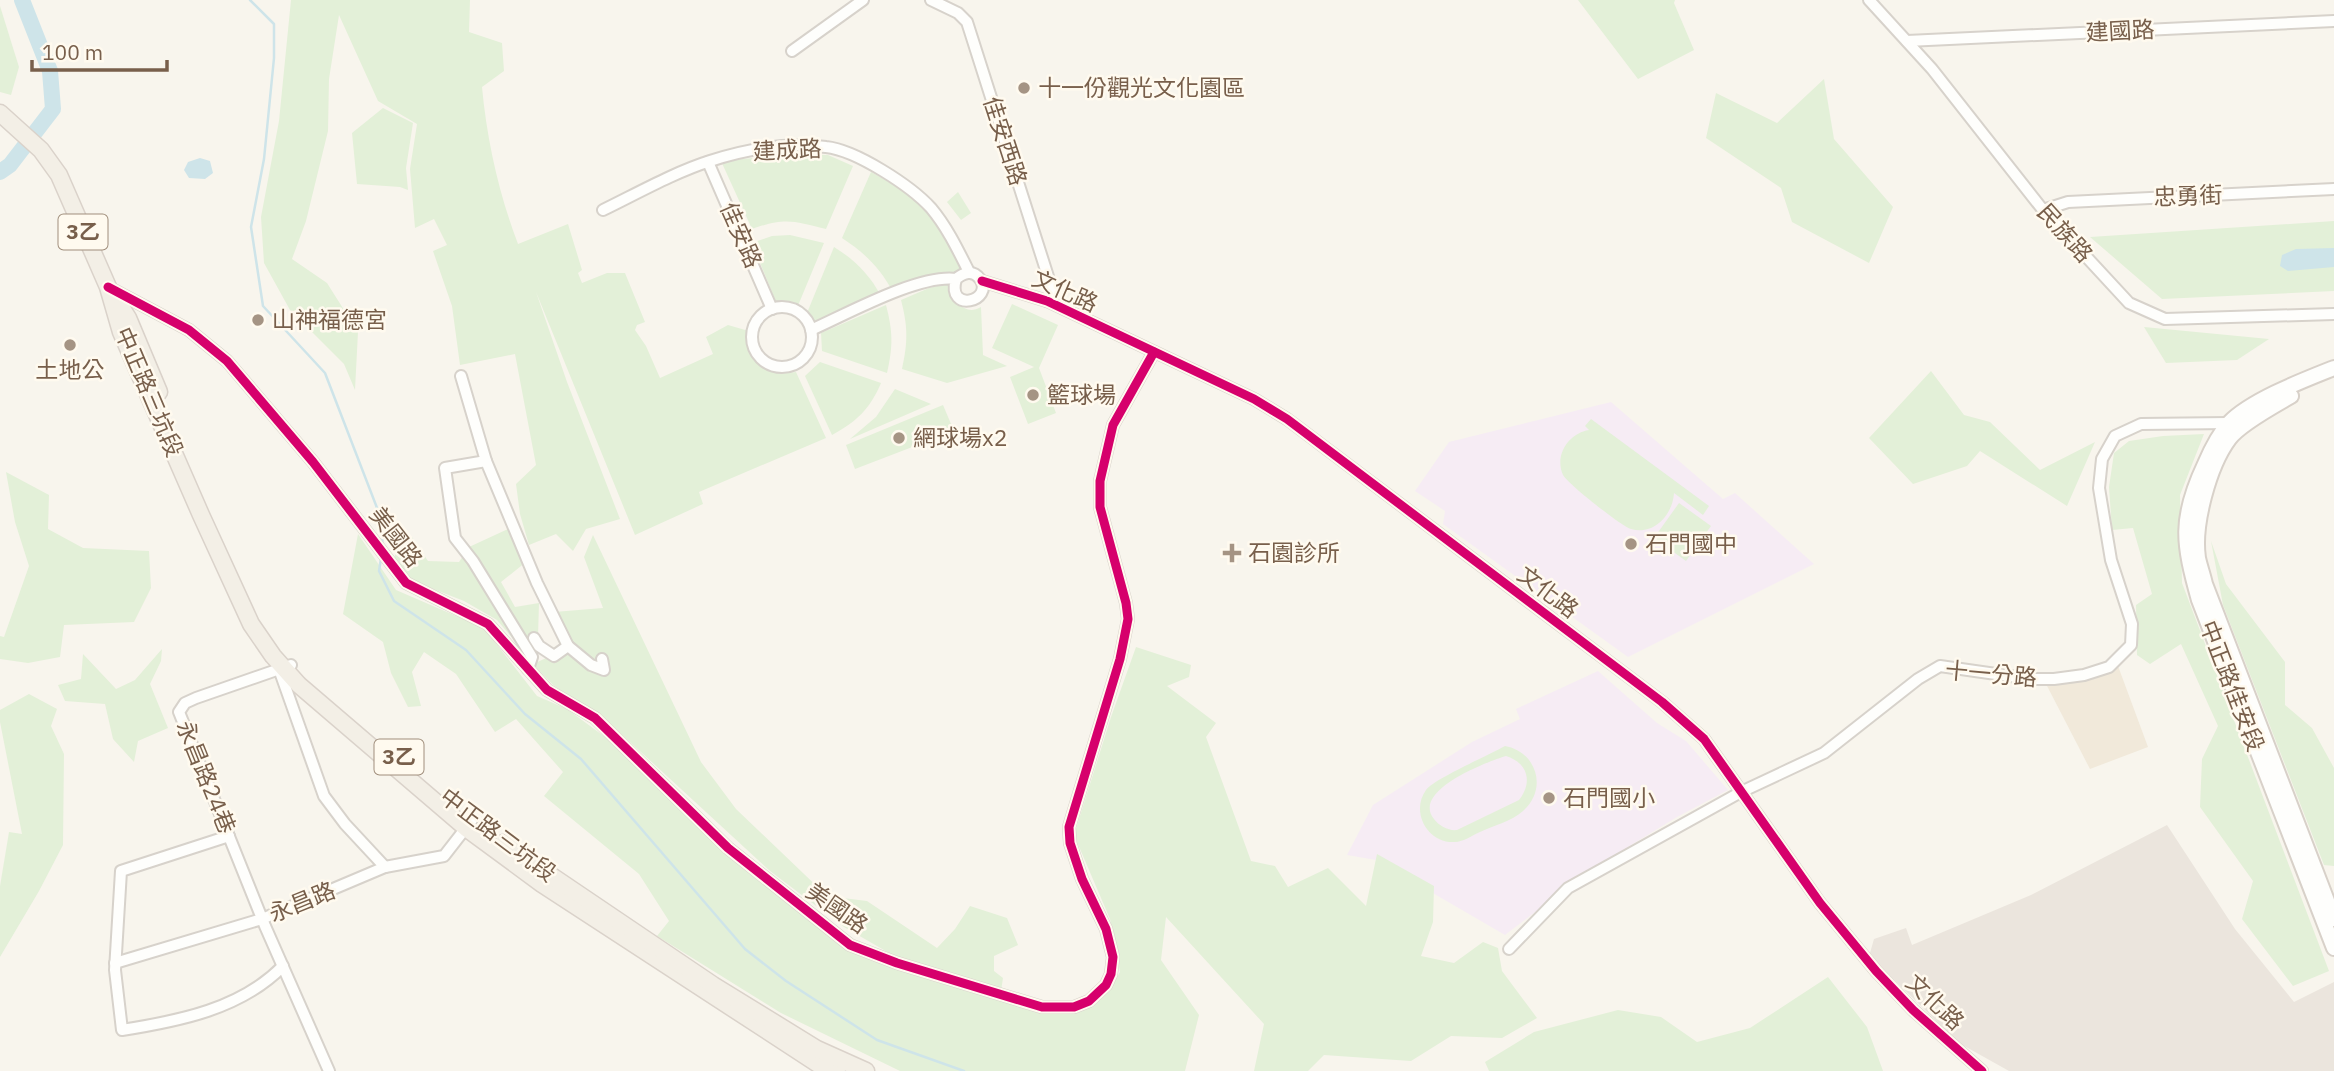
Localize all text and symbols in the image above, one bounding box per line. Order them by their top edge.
street label: 建國路 [2085,13,2155,47]
scale bar [32,28,166,72]
text: 100 m [42,38,103,66]
place label: 十一份觀光文化園區 [1038,72,1245,102]
marker: 十一份觀光文化園區 [1016,80,1032,96]
street label: 佳安西路 [977,92,1034,189]
street label: 建成路 [752,132,822,166]
street label: 忠勇街 [2153,179,2223,211]
street label: 佳安路 [714,197,770,272]
street label: 民族路 [2032,197,2100,268]
road number: 3乙 [58,215,108,250]
street label: 文化路 [1028,262,1103,318]
place label: 山神福德宮 [272,304,387,334]
marker: 山神福德宮 [250,312,266,328]
street label: 中正路三坑段 [109,322,191,461]
marker: 土地公 [62,337,78,353]
place label: 土地公 [36,354,105,384]
place label: 籃球場 [1047,379,1116,409]
marker: 籃球場 [1025,387,1041,403]
place label: 網球場x2 [913,422,1007,452]
marker: 網球場x2 [891,430,907,446]
street label: 美國路 [364,500,430,573]
place label: 石門國中 [1645,528,1737,558]
marker: 石門國中 [1623,536,1639,552]
place label: 石園診所 [1248,537,1340,567]
marker: 石園診所 [1222,543,1242,563]
street label: 文化路 [1512,558,1585,624]
street label: 中正路佳安段 [2194,616,2272,755]
street label: 十一分路 [1944,654,2038,692]
street label: 永昌路24巷 [171,716,243,838]
road number: 3乙 [374,740,424,774]
street label: 中正路三坑段 [434,781,563,888]
place label: 石門國小 [1563,782,1655,812]
marker: 石門國小 [1541,790,1557,806]
street label: 永昌路 [264,874,339,928]
street label: 美國路 [801,875,874,939]
street label: 文化路 [1900,967,1971,1036]

